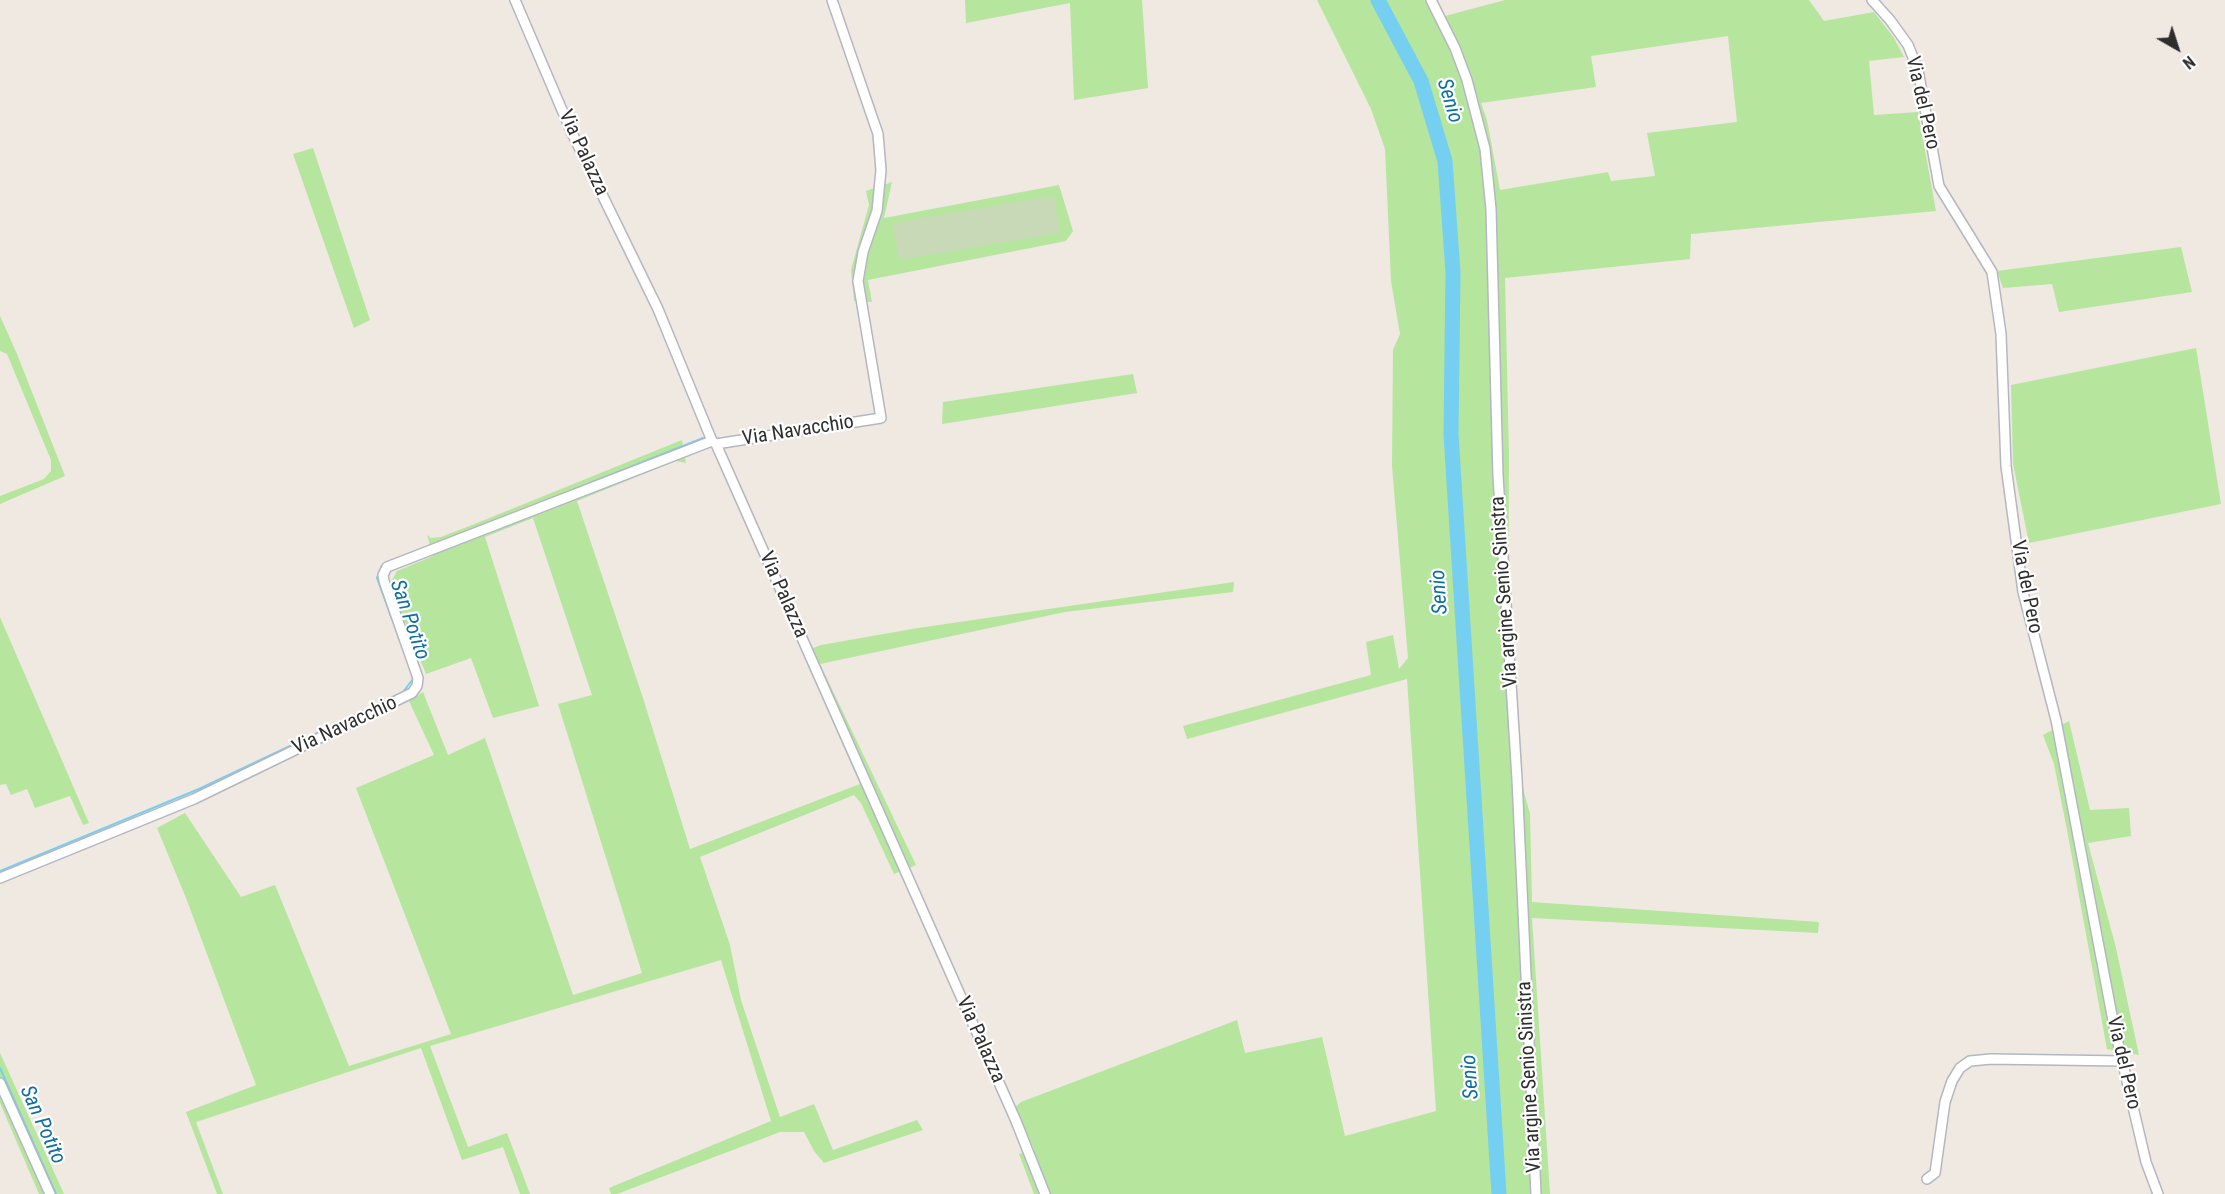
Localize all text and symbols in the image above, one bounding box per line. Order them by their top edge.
north arrow [2147,18,2207,78]
text: N [2179,52,2198,73]
street label: Via del Pero [1900,54,1944,152]
water label: Senio [1430,76,1468,126]
street label: Via Palazza [553,106,613,200]
street label: Via Navacchio [741,410,855,452]
street label: Via argine Senio Sinistra [1486,496,1524,688]
street label: Via del Pero [2005,538,2047,636]
street label: Via Palazza [753,548,813,642]
water label: Senio [1426,569,1454,615]
water label: San Potito [384,577,434,663]
street label: Via Navacchio [289,691,401,761]
street label: Via argine Senio Sinistra [1513,981,1547,1173]
street label: Via Palazza [950,993,1010,1087]
street label: Via del Pero [2101,1014,2145,1112]
water label: Senio [1457,1054,1485,1100]
water label: San Potito [14,1082,70,1168]

